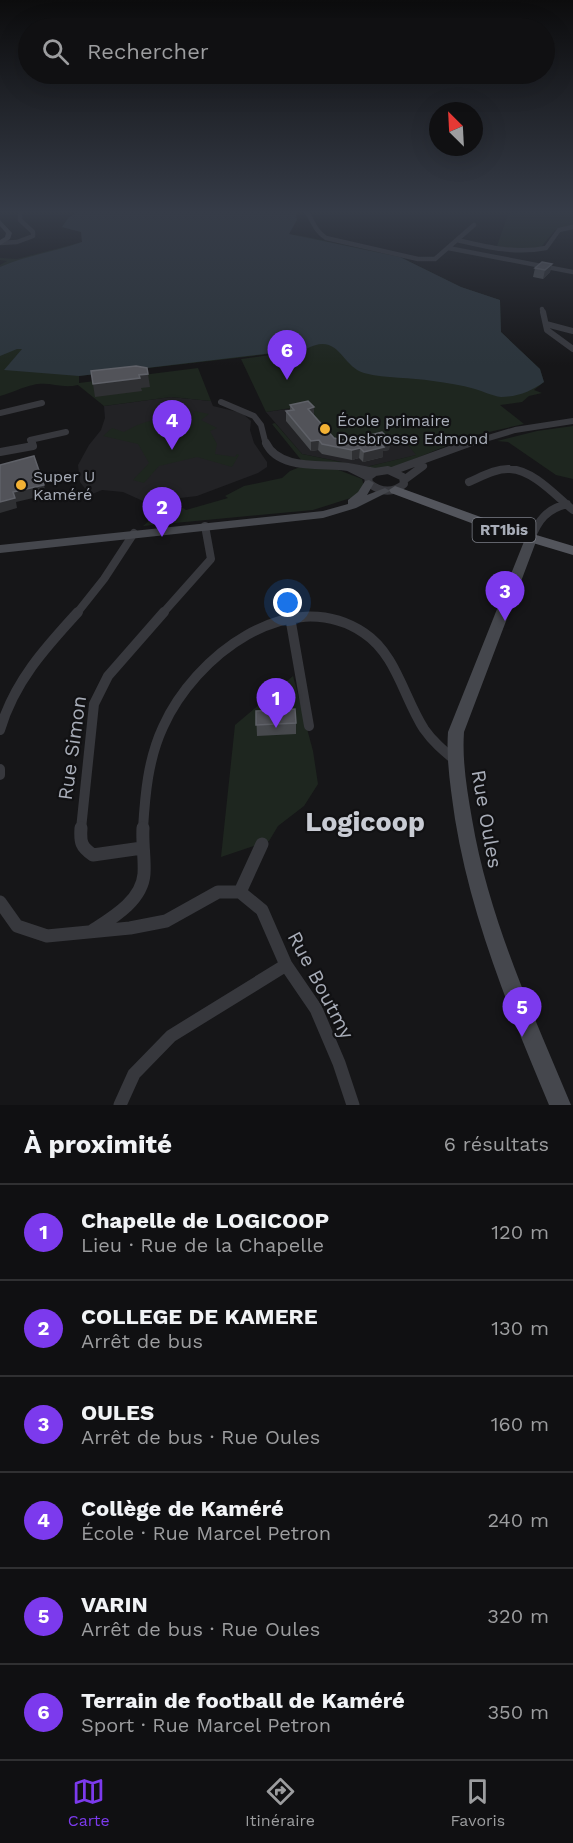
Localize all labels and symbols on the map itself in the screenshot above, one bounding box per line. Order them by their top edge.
north arrow [429,102,483,156]
pin: 6 [268,330,306,380]
pin: 4 [152,400,192,450]
place label: École primaire Desbrosse Edmond [337,411,488,448]
marker: École primaire Desbrosse Edmond [318,422,332,436]
place label: Super U Kaméré [33,467,95,504]
marker: Super U Kaméré [14,478,28,492]
pin: 2 [142,488,182,537]
road number: RT1bis [472,518,536,542]
pin: 3 [486,572,524,621]
your location [273,588,302,617]
pin: 1 [256,678,296,728]
street label: Rue Simon [53,694,91,802]
street label: Rue Oules [467,768,507,870]
district label: Logicoop [305,806,425,838]
street label: Rue Boutmy [283,927,360,1044]
pin: 5 [502,988,542,1037]

